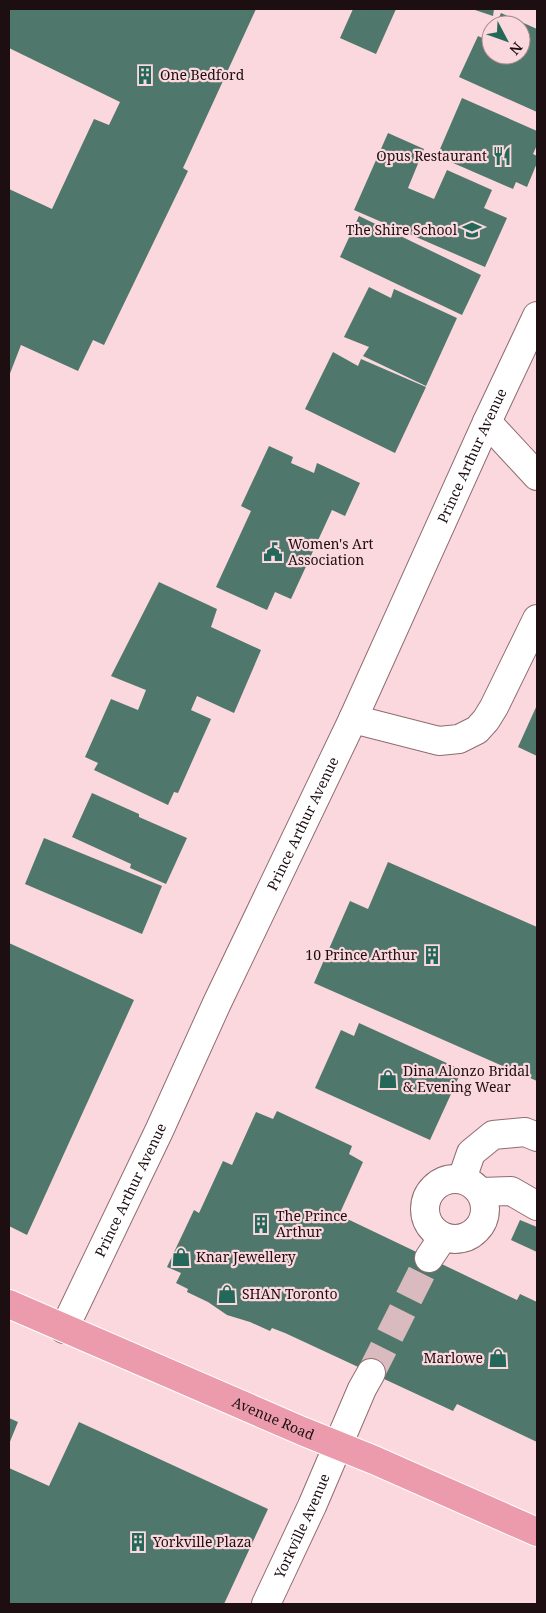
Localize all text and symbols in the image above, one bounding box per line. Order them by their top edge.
north arrow [481,15,531,65]
text: N [505,38,527,59]
building icon: One Bedford [134,64,156,86]
place label: One Bedford [160,65,245,84]
restaurant icon: Opus Restaurant [491,145,513,167]
place label: Opus Restaurant [376,146,487,165]
school or university icon: The Shire School [461,219,483,241]
place label: The Shire School [346,220,458,239]
street label: Prince Arthur Avenue [433,385,511,526]
place label: Women's Art Association [288,534,374,569]
public building icon: Women's Art Association [262,541,284,563]
street label: Prince Arthur Avenue [262,753,343,893]
building icon: 10 Prince Arthur [421,944,443,966]
place label: 10 Prince Arthur [305,945,417,964]
place label: Dina Alonzo Bridal & Evening Wear [403,1061,530,1096]
shop icon: Dina Alonzo Bridal & Evening Wear [377,1068,399,1090]
street label: Prince Arthur Avenue [90,1120,170,1260]
place label: The Prince Arthur [276,1206,348,1241]
building icon: The Prince Arthur [250,1213,272,1235]
shop icon: Knar Jewellery [170,1246,192,1268]
place label: Knar Jewellery [196,1247,296,1266]
shop icon: SHAN Toronto [216,1283,238,1305]
place label: SHAN Toronto [242,1284,338,1303]
shop icon: Marlowe [487,1347,509,1369]
place label: Marlowe [423,1348,483,1367]
street label: Avenue Road [230,1392,318,1444]
street label: Yorkville Avenue [269,1471,334,1582]
building icon: Yorkville Plaza [127,1531,149,1553]
place label: Yorkville Plaza [152,1532,252,1551]

